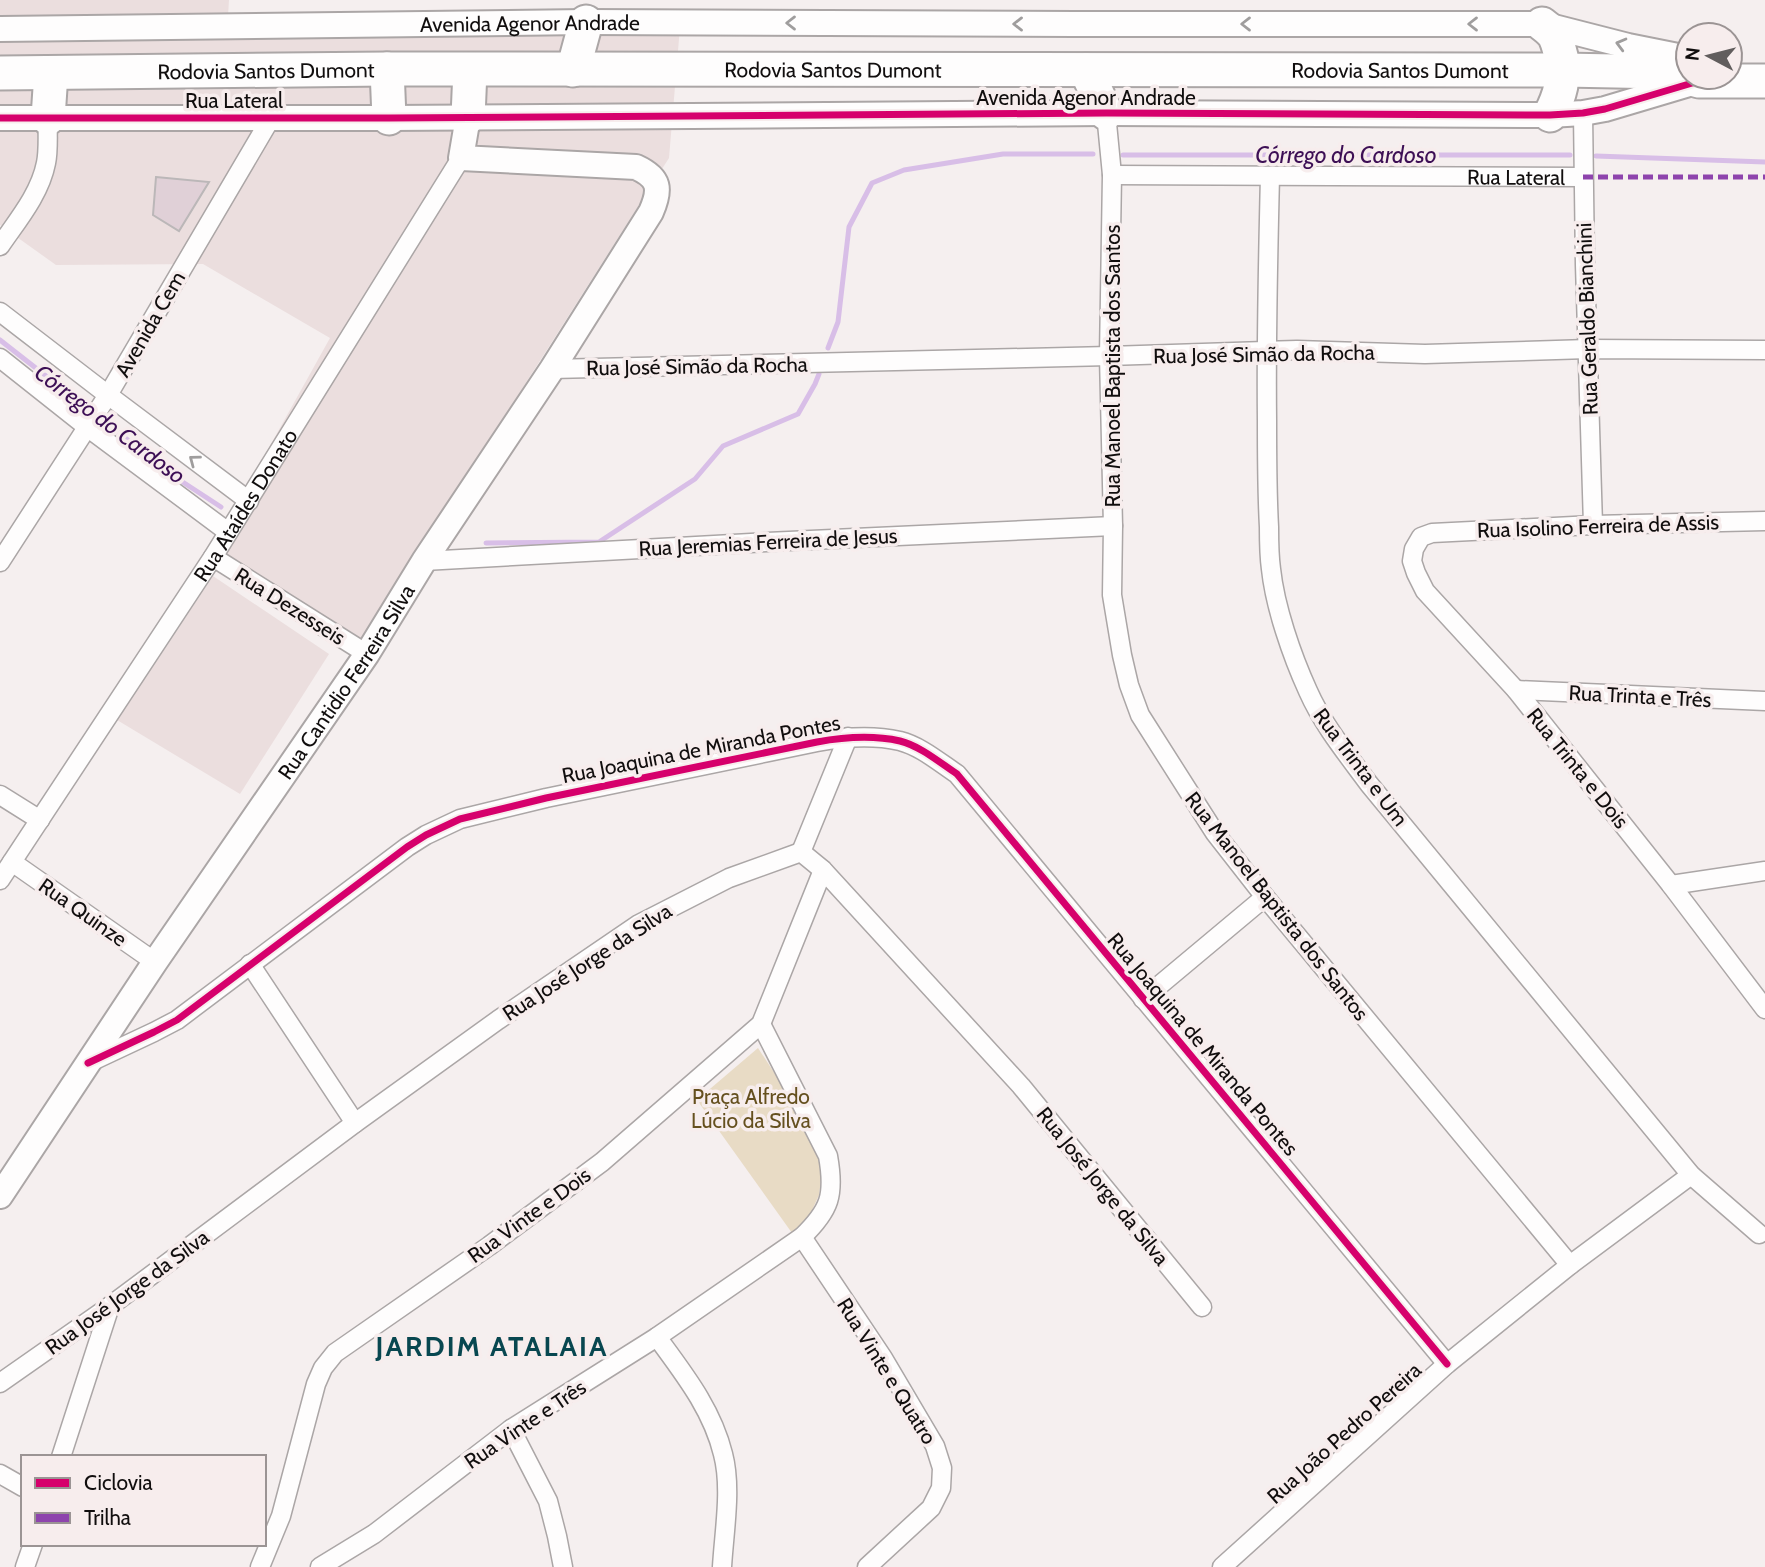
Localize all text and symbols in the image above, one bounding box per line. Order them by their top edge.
street label: Avenida Agenor Andrade [420,9,640,36]
one-way arrow [785,15,796,31]
one-way arrow [1013,16,1023,32]
one-way arrow [1240,16,1251,32]
one-way arrow [1468,16,1478,32]
north arrow [1674,21,1744,91]
one-way arrow [1615,37,1627,52]
text: N [1680,46,1705,62]
street label: Rodovia Santos Dumont [157,57,375,84]
street label: Rodovia Santos Dumont [724,57,942,82]
street label: Rodovia Santos Dumont [1291,57,1509,82]
street label: Avenida Agenor Andrade [976,85,1196,110]
street label: Rua Lateral [185,88,283,113]
water label: Córrego do Cardoso [1255,141,1437,169]
street label: Rua Lateral [1467,164,1565,189]
street label: Rua Geraldo Bianchini [1571,222,1603,416]
street label: Rua Manoel Baptista dos Santos [1100,224,1125,508]
street label: Avenida Cem [110,267,190,381]
street label: Rua José Simão da Rocha [1153,340,1375,368]
street label: Rua José Simão da Rocha [586,352,808,380]
water label: Córrego do Cardoso [29,358,191,490]
street label: Rua Ataídes Donato [188,424,302,586]
one-way arrow [189,456,202,468]
street label: Rua Isolino Ferreira de Assis [1477,509,1720,543]
street label: Rua Jeremias Ferreira de Jesus [638,523,898,561]
street label: Rua Dezesseis [230,562,350,650]
street label: Rua Cantidio Ferreira Silva [272,579,419,784]
street label: Rua Trinta e Três [1568,680,1712,712]
street label: Rua Trinta e Um [1309,703,1413,831]
street label: Rua Trinta e Dois [1522,703,1634,833]
street label: Rua Joaquina de Miranda Pontes [560,710,843,788]
street label: Rua Manoel Baptista dos Santos [1180,787,1374,1025]
street label: Rua Quinze [34,873,132,952]
street label: Rua José Jorge da Silva [498,898,676,1026]
street label: Rua Joaquina de Miranda Pontes [1102,928,1304,1161]
park label: Praça Alfredo Lúcio da Silva [691,1084,811,1133]
street label: Rua José Jorge da Silva [1032,1102,1174,1270]
street label: Rua Vinte e Dois [463,1162,596,1268]
street label: Rua José Jorge da Silva [40,1224,214,1360]
street label: Rua Vinte e Quatro [832,1293,942,1449]
district label: JARDIM ATALAIA [375,1329,608,1363]
street label: Rua João Pedro Pereira [1262,1357,1426,1509]
street label: Rua Vinte e Três [460,1374,591,1474]
legend [21,1455,266,1546]
text: Ciclovia [84,1470,153,1495]
text: Trilha [84,1505,131,1530]

